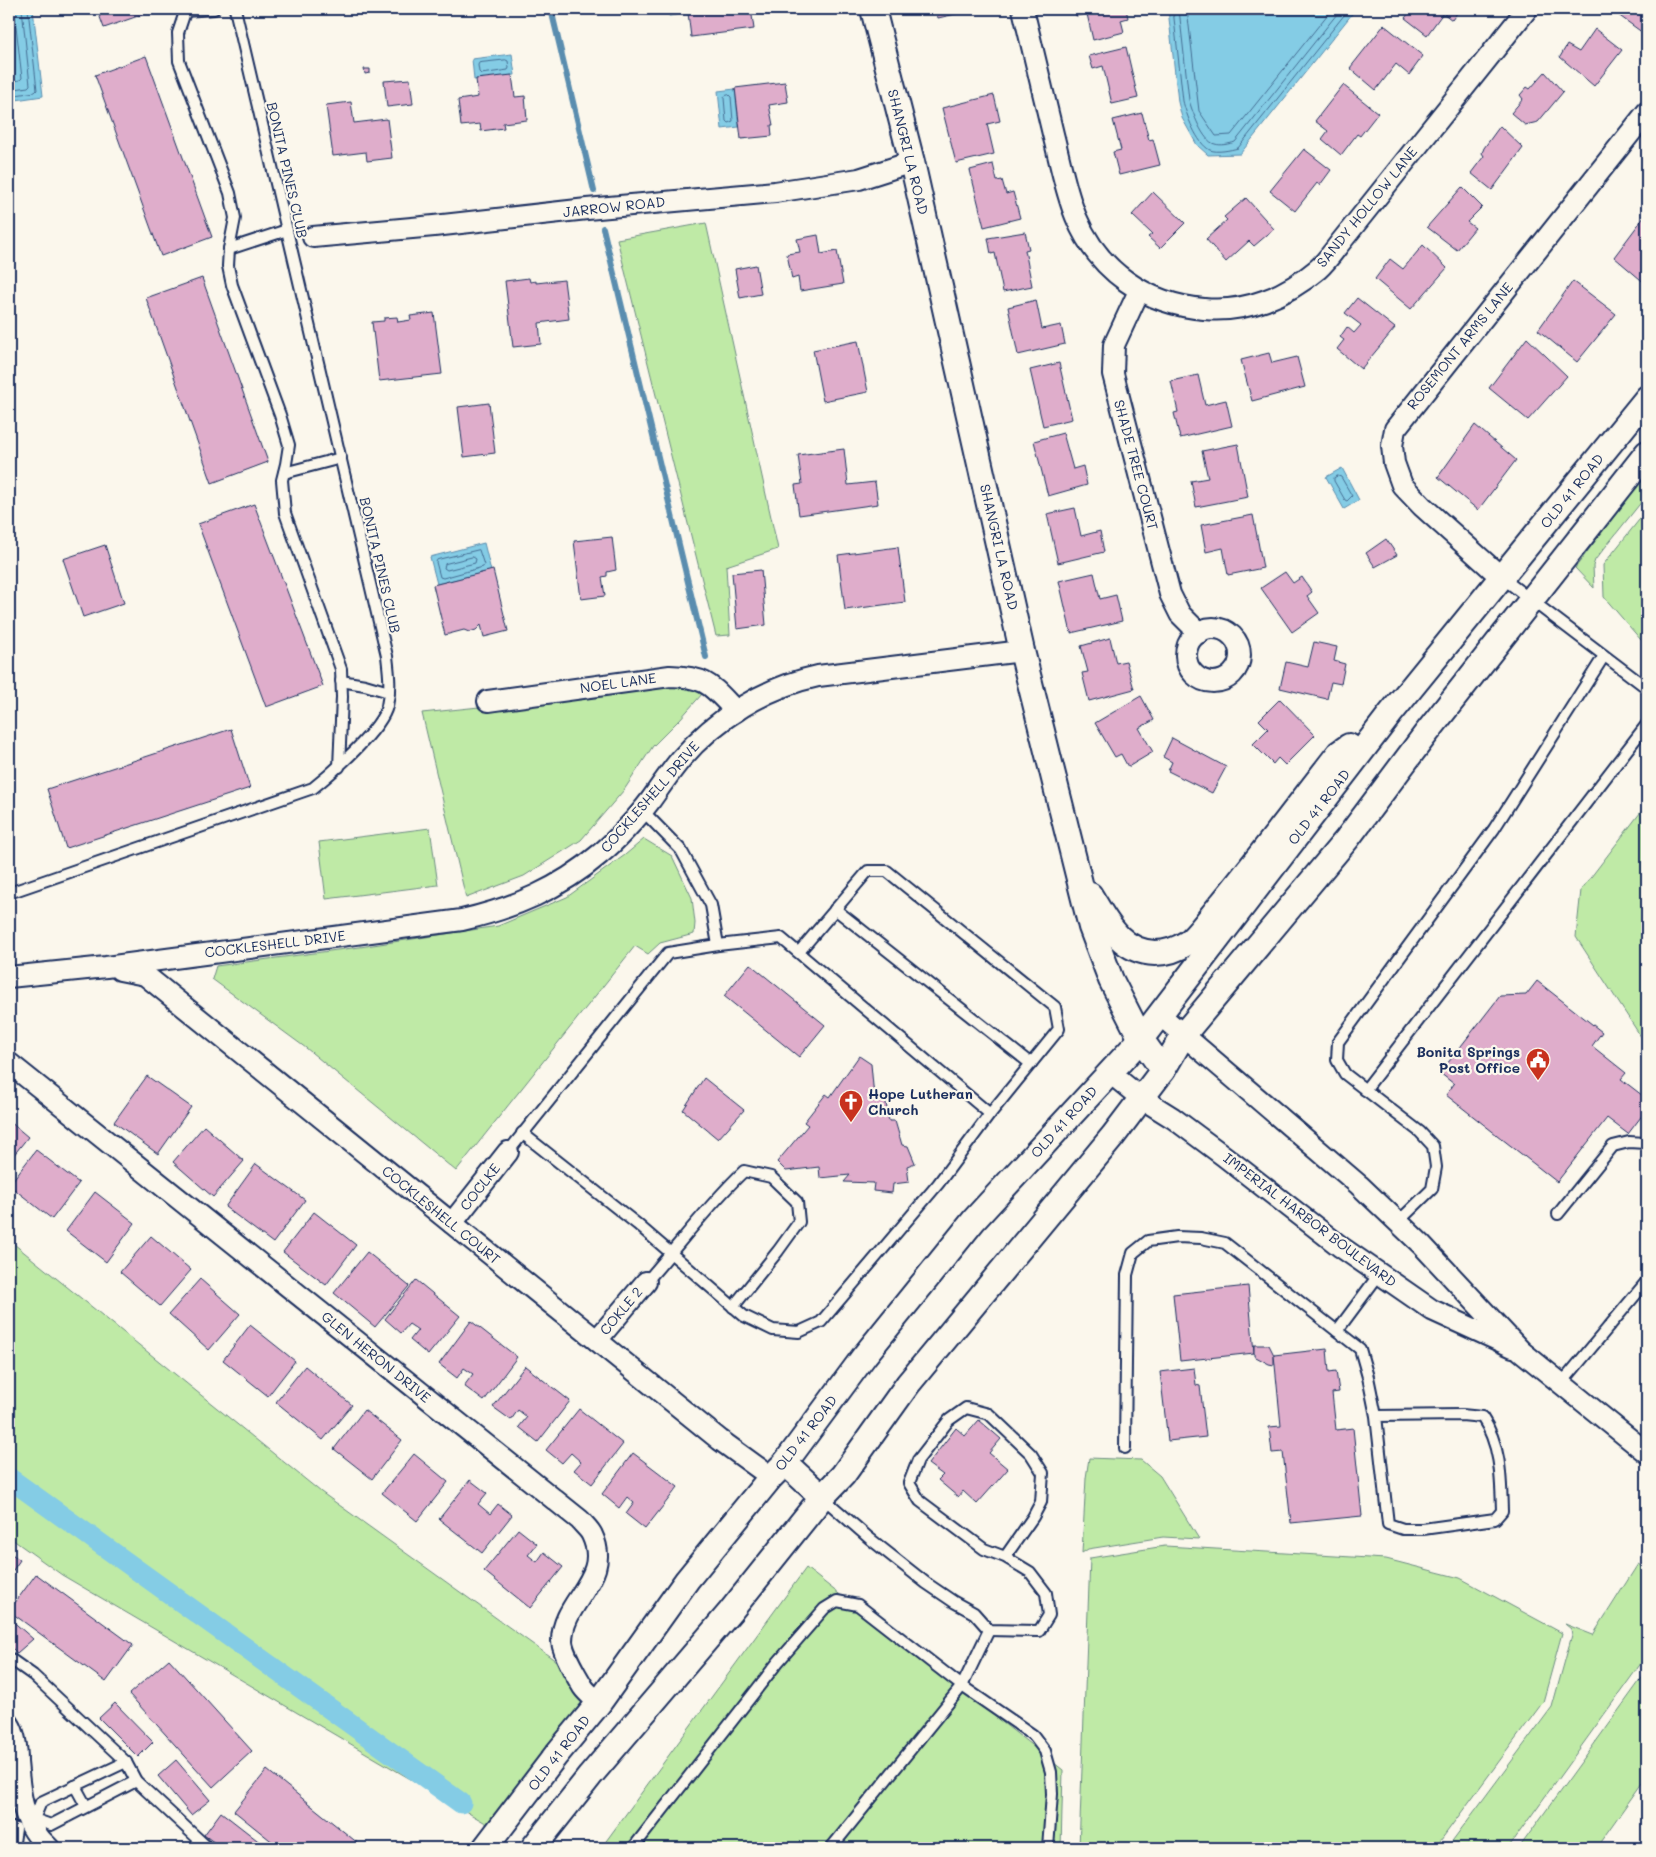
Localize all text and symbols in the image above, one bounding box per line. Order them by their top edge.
street label: SHANGRI LA ROAD [884,87,933,217]
street label: BONITA PINES CLUB [263,100,312,240]
street label: SANDY HOLLOW LANE [1312,142,1421,271]
street label: JARROW ROAD [562,192,666,221]
street label: ROSEMONT ARMS LANE [1402,278,1517,413]
street label: SHADE TREE COURT [1110,398,1163,532]
street label: OLD 41 ROAD [1536,449,1608,532]
street label: SHANGRI LA ROAD [976,482,1023,612]
street label: BONITA PINES CLUB [356,495,405,635]
street label: NOEL LANE [579,668,657,697]
street label: COCKLESHELL DRIVE [596,737,703,856]
street label: OLD 41 ROAD [1283,765,1354,848]
street label: COCKLESHELL DRIVE [203,925,346,962]
place label: Bonita Springs Post Office [1416,1042,1520,1077]
public building icon: Bonita Springs Post Office [1525,1047,1551,1081]
street label: OLD 41 ROAD [1026,1082,1101,1162]
place label: Hope Lutheran Church [868,1084,973,1119]
church icon: Hope Lutheran Church [838,1089,864,1123]
street label: IMPERIAL HARBOR BOULEVARD [1220,1148,1401,1291]
street label: COCLKE [455,1159,504,1214]
street label: COCKLESHELL COURT [378,1161,505,1268]
street label: COKLE 2 [595,1283,646,1339]
street label: GLEN HERON DRIVE [318,1307,435,1407]
street label: OLD 41 ROAD [770,1391,841,1474]
street label: OLD 41 ROAD [523,1711,594,1794]

